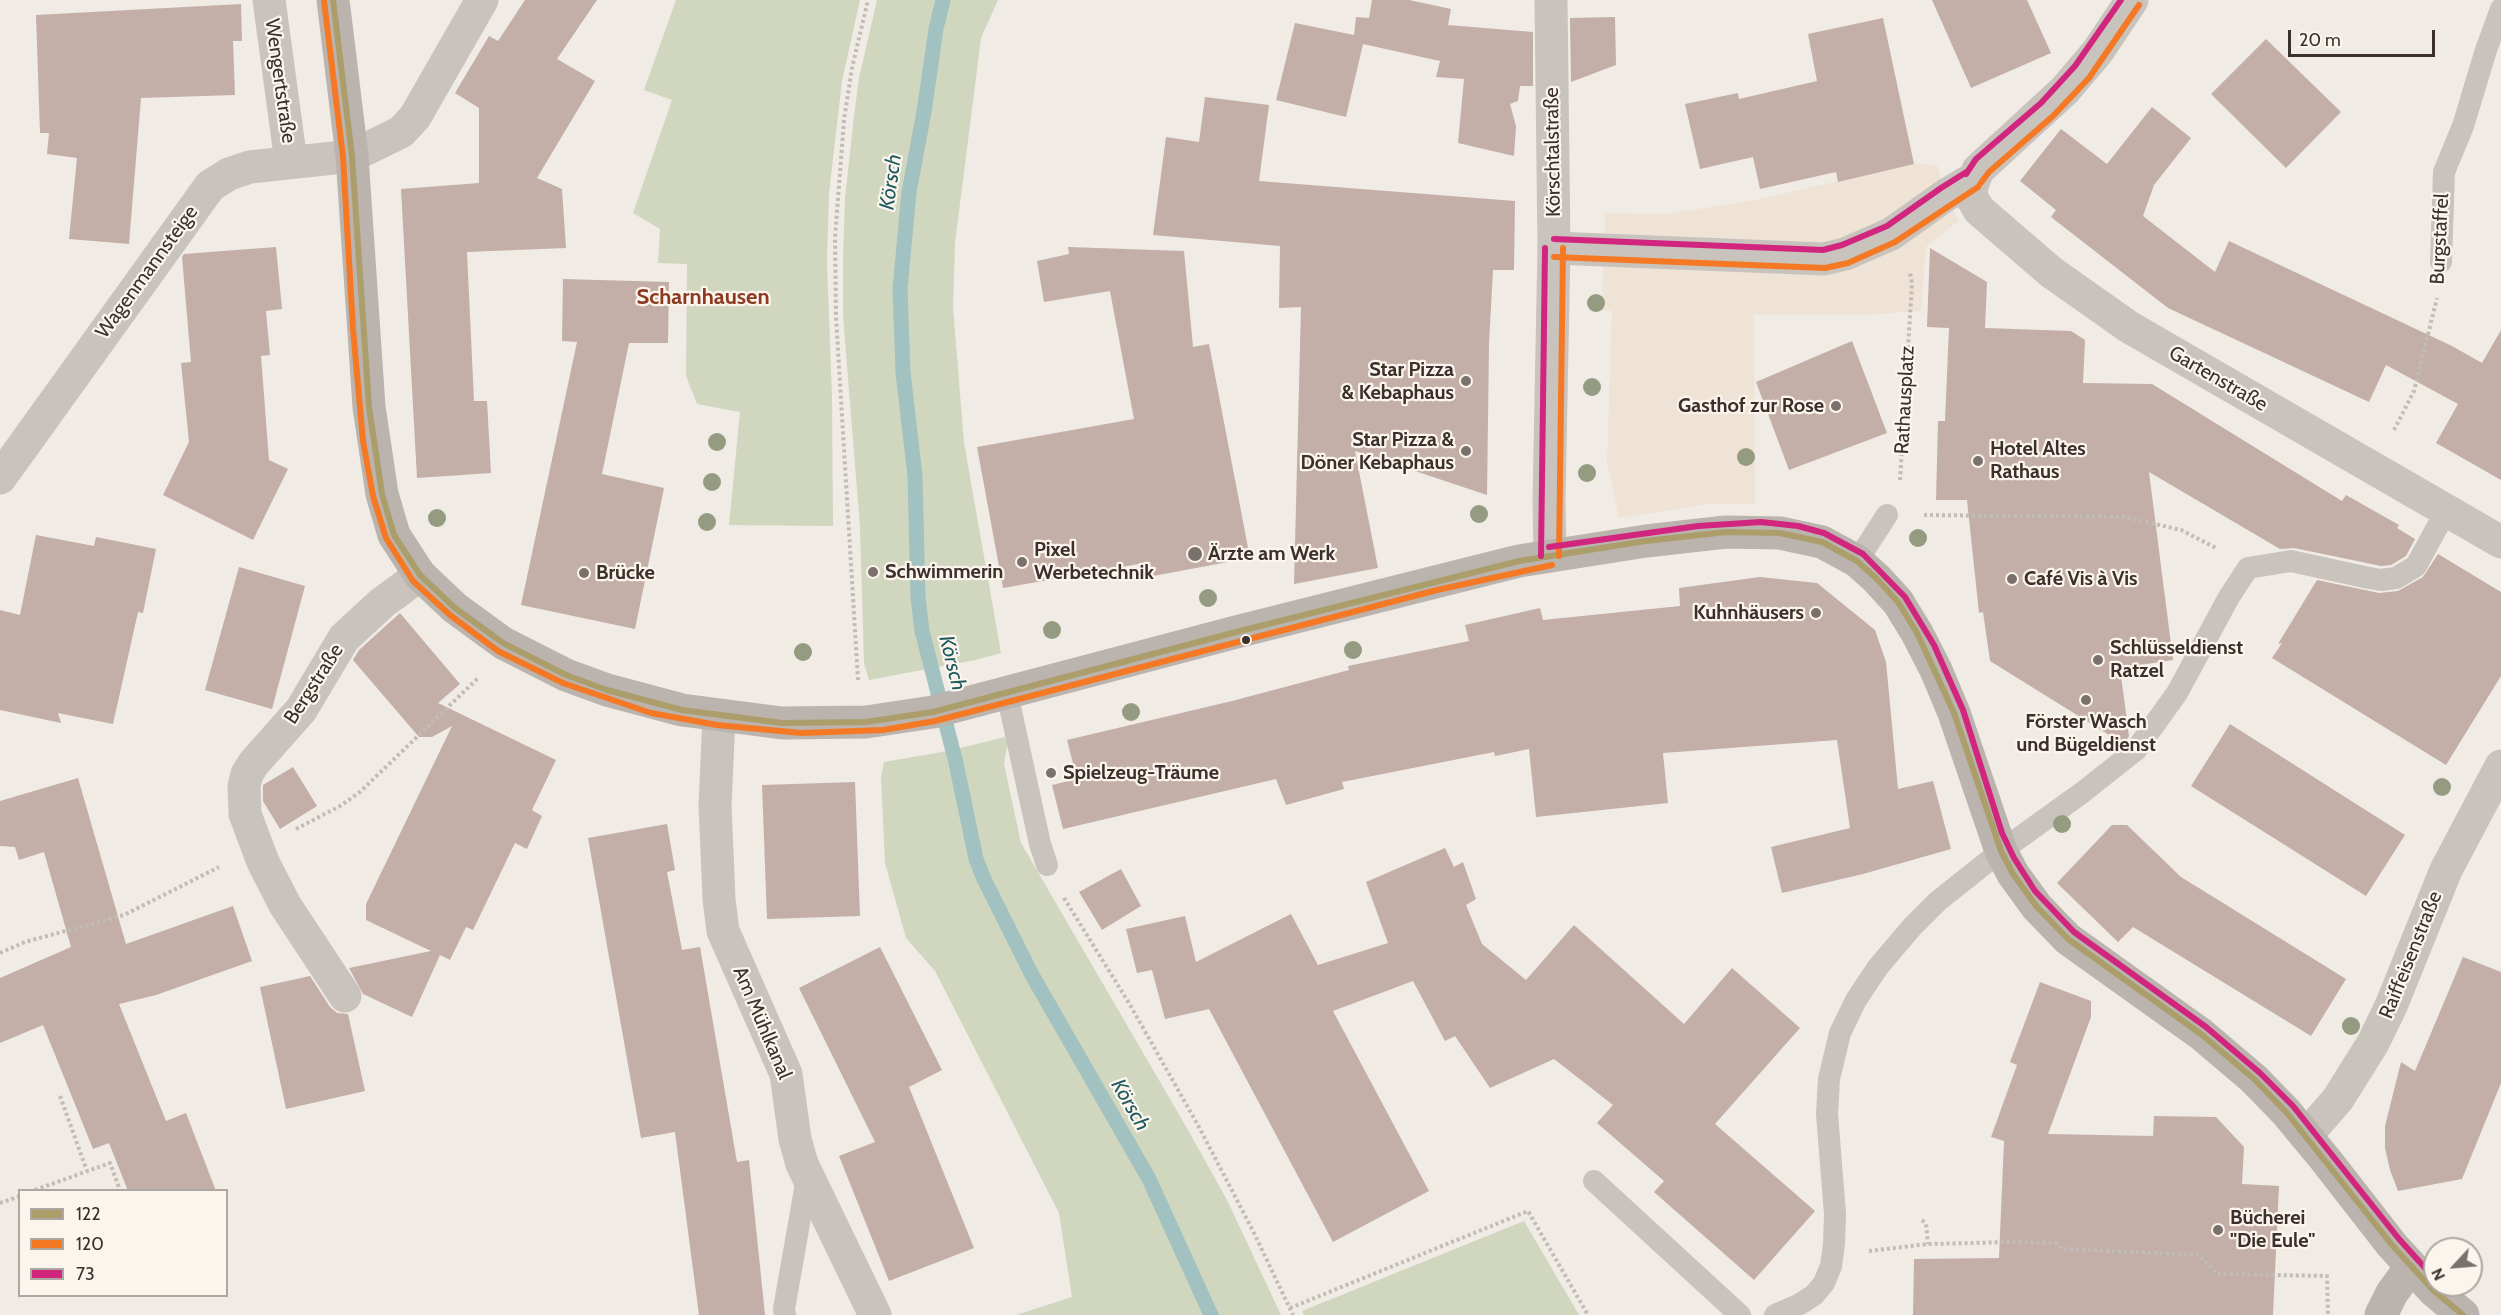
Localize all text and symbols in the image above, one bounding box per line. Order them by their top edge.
street label: Wengertstraße [259,17,301,145]
scale bar [2291,18,2438,56]
text: 20 m [2299,29,2341,51]
street label: Körschtalstraße [1540,87,1566,217]
water label: Körsch [875,153,907,211]
street label: Burgstaffel [2426,193,2454,285]
street label: Wagenmannsteige [91,201,203,343]
district label: Scharnhausen [636,285,770,311]
street label: Gartenstraße [2164,341,2272,417]
street label: Rathausplatz [1890,345,1920,455]
place label: Star Pizza & Kebaphaus [1342,358,1454,405]
marker: Star Pizza & Kebaphaus [1459,374,1473,388]
place label: Gasthof zur Rose [1678,394,1824,418]
marker: Gasthof zur Rose [1829,399,1843,413]
place label: Star Pizza & Döner Kebaphaus [1301,428,1454,475]
place label: Hotel Altes Rathaus [1990,437,2086,484]
marker: Star Pizza & Döner Kebaphaus [1459,444,1473,458]
marker: Hotel Altes Rathaus [1971,454,1985,468]
place label: Pixel Werbetechnik [1034,538,1154,585]
place label: Ärzte am Werk [1208,542,1335,566]
marker: Ärzte am Werk [1186,545,1204,563]
marker: Pixel Werbetechnik [1015,555,1029,569]
place label: Schwimmerin [885,560,1003,584]
place label: Brücke [596,561,655,585]
marker: Schwimmerin [866,565,880,579]
marker: Brücke [577,566,591,580]
place label: Café Vis à Vis [2024,567,2138,591]
marker: Café Vis à Vis [2005,572,2019,586]
place label: Kuhnhäusers [1693,601,1804,625]
marker: Kuhnhäusers [1809,606,1823,620]
water label: Körsch [933,633,971,693]
unlabelled marker [1240,634,1252,646]
place label: Schlüsseldienst Ratzel [2110,636,2243,683]
street label: Bergstraße [279,639,349,729]
marker: Schlüsseldienst Ratzel [2091,653,2105,667]
marker: Förster Wasch und Bügeldienst [2079,693,2093,707]
place label: Förster Wasch und Bügeldienst [2016,710,2156,757]
place label: Spielzeug-Träume [1063,761,1219,785]
marker: Spielzeug-Träume [1044,766,1058,780]
street label: Raiffeisenstraße [2374,888,2448,1022]
street label: Am Mühlkanal [727,963,797,1083]
water label: Körsch [1105,1075,1155,1135]
legend [18,1189,228,1297]
text: 122 [76,1203,101,1225]
place label: Bücherei "Die Eule" [2230,1206,2315,1253]
marker: Bücherei "Die Eule" [2211,1223,2225,1237]
text: 120 [76,1233,104,1255]
north arrow [2423,1237,2483,1297]
text: 73 [76,1263,95,1285]
text: N [2427,1265,2449,1283]

